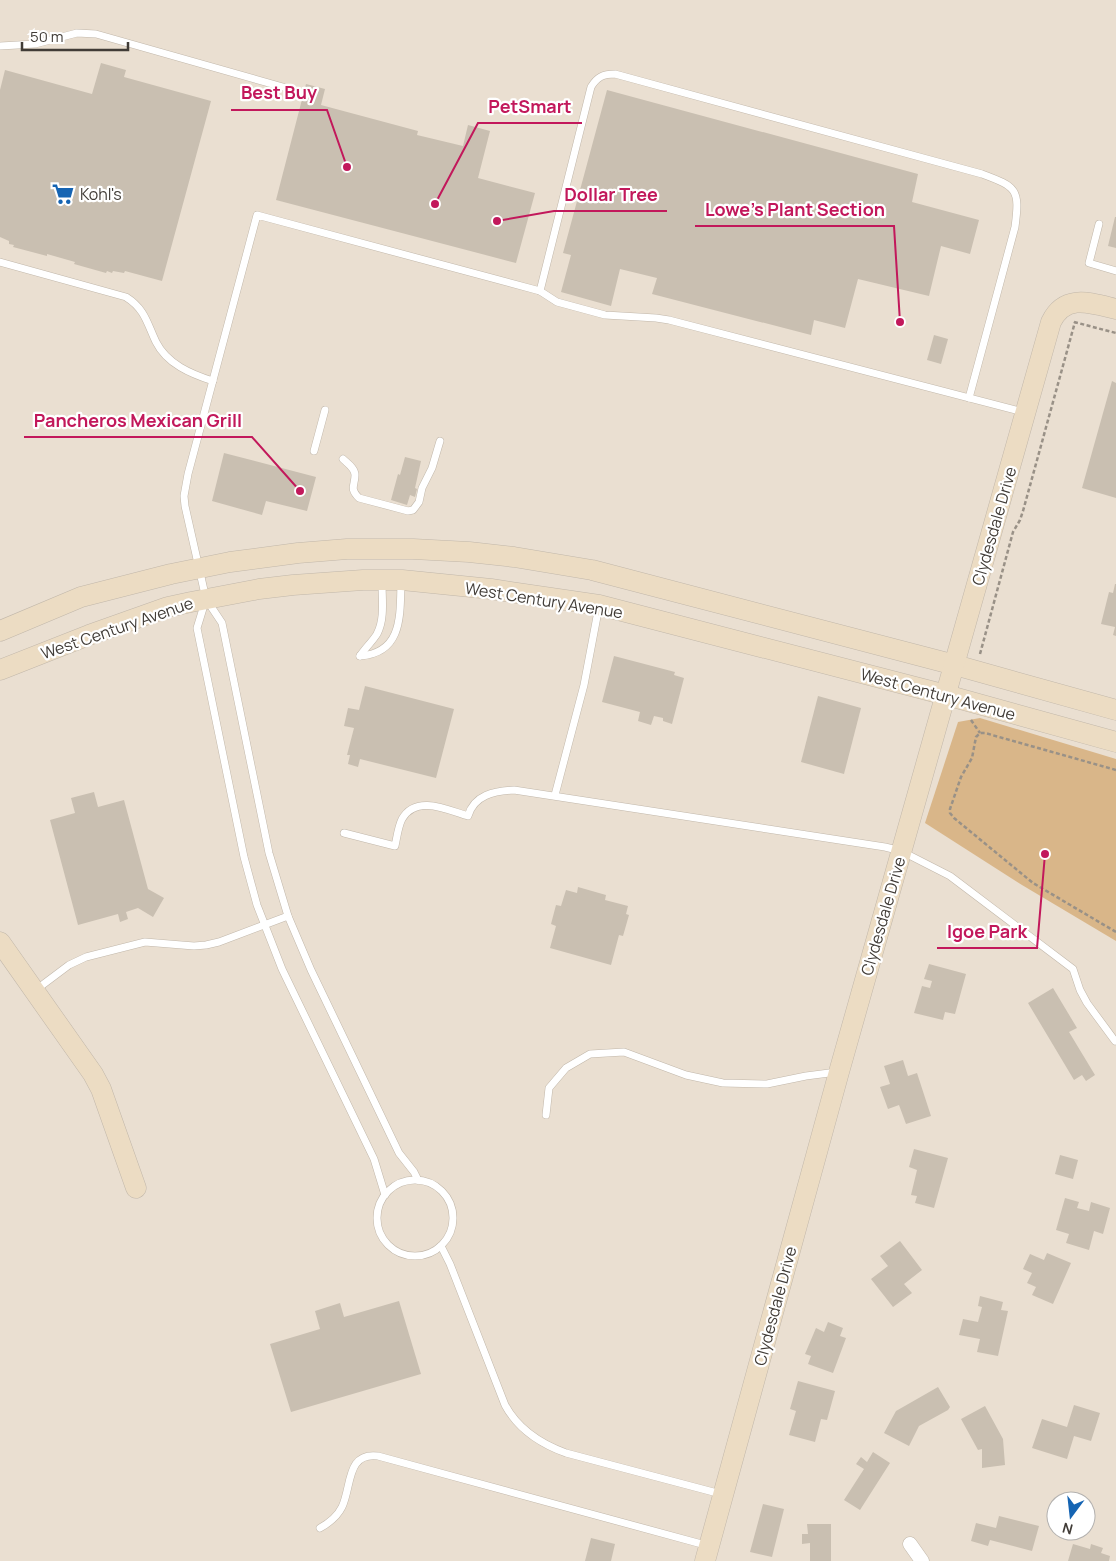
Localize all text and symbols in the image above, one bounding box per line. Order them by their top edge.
scale bar [22,20,129,52]
text: 50 m [30,26,64,47]
callout: Best Buy [231,77,327,110]
text: Best Buy [241,80,317,104]
callout: PetSmart [478,90,582,123]
text: PetSmart [488,94,572,118]
callout: Dollar Tree [554,178,667,211]
supermarket icon: Kohl's [50,181,76,207]
text: Dollar Tree [564,182,658,206]
place label: Kohl's [80,183,122,205]
callout: Lowe's Plant Section [695,193,894,226]
text: Lowe's Plant Section [705,197,885,221]
callout: Pancheros Mexican Grill [24,404,252,437]
text: Pancheros Mexican Grill [34,408,242,432]
street label: Clydesdale Drive [967,464,1021,588]
street label: West Century Avenue [464,577,624,623]
street label: West Century Avenue [38,592,196,664]
street label: West Century Avenue [858,663,1018,725]
street label: Clydesdale Drive [856,854,910,978]
callout: Igoe Park [937,915,1037,948]
text: Igoe Park [947,919,1028,943]
street label: Clydesdale Drive [749,1244,801,1368]
north arrow [1046,1491,1096,1541]
text: N [1060,1519,1075,1540]

